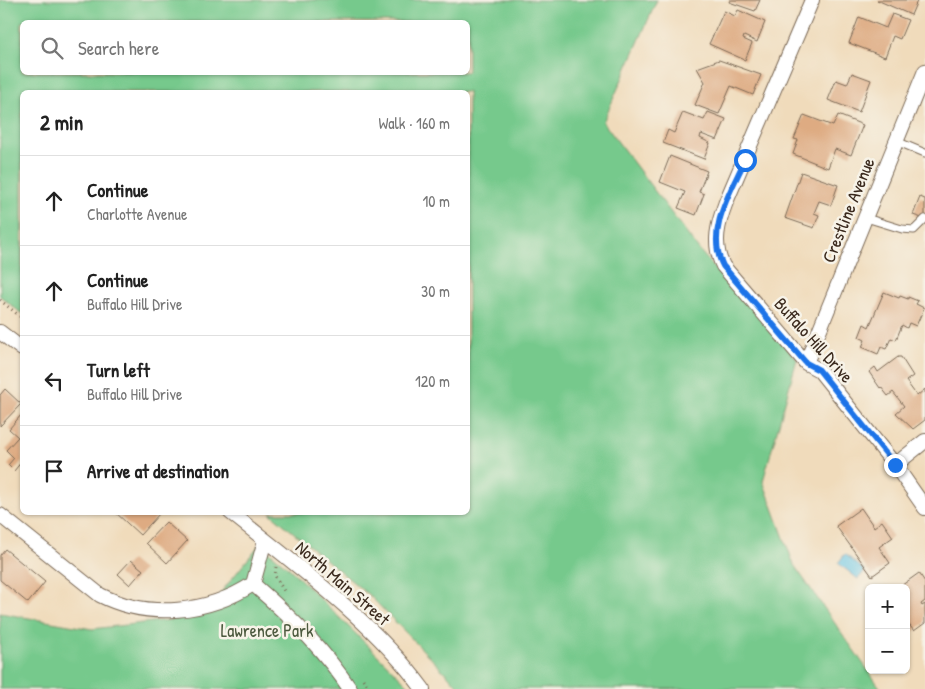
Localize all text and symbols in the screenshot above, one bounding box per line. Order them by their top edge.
search box [20,20,470,75]
icon: search [38,34,66,62]
text: Search here [78,35,159,61]
text: 2 min [40,108,83,137]
text: Walk · 160 m [378,112,450,134]
route start [734,149,757,172]
street label: Crestline Avenue [816,154,880,266]
text: Continue [87,177,148,203]
icon: ahead [40,187,68,215]
text: 10 m [422,190,450,212]
text: Charlotte Avenue [87,203,187,225]
text: Continue [87,267,148,293]
icon: ahead [40,277,68,305]
text: 30 m [421,280,450,302]
street label: Buffalo Hill Drive [769,292,859,388]
text: Buffalo Hill Drive [87,293,182,315]
text: Turn left [87,357,150,383]
icon: left [40,367,68,395]
text: 120 m [415,370,450,392]
text: Buffalo Hill Drive [87,383,182,405]
route end [884,454,907,477]
icon: arrive [40,457,68,485]
text: Arrive at destination [87,458,229,484]
street label: North Main Street [290,535,396,632]
map controls [865,584,910,674]
button: + [865,584,910,629]
park label: Lawrence Park [221,618,314,643]
button: − [865,629,910,674]

